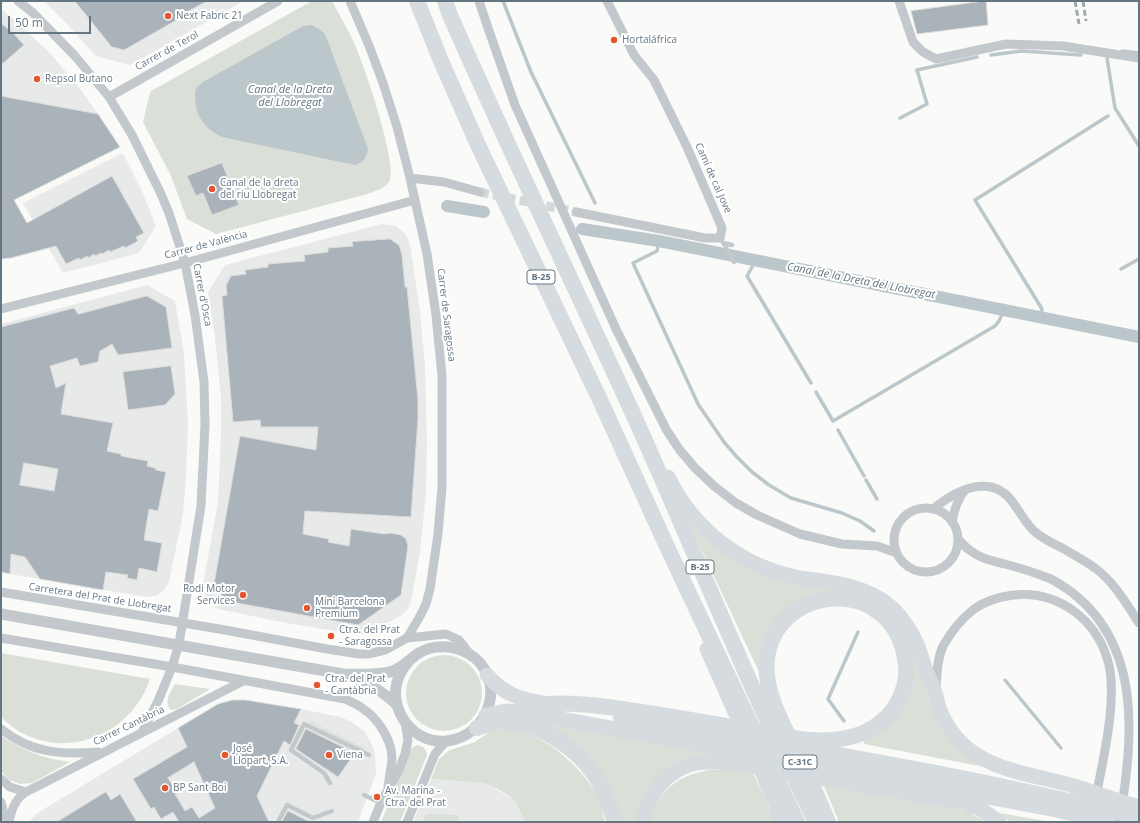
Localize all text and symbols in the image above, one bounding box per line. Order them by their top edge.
scale bar [10,8,93,34]
place label: Next Fabric 21 [176,10,243,22]
marker: Next Fabric 21 [163,11,173,21]
text: 50 m [15,14,43,31]
street label: Carrer de Terol [133,29,201,73]
place label: Hortaláfrica [622,34,677,46]
marker: Hortaláfrica [609,35,619,45]
place label: Repsol Butano [45,73,113,85]
marker: Repsol Butano [32,74,42,84]
water label: Canal de la Dreta del Llobregat [248,83,332,109]
street label: Camí de cal Jove [692,141,734,215]
place label: Canal de la dreta del riu Llobregat [220,177,299,200]
marker: Canal de la dreta del riu Llobregat [207,184,217,194]
street label: Carrer de València [163,228,249,262]
water label: Canal de la Dreta del Llobregat [786,260,936,302]
street label: Carrer d'Osca [190,263,214,327]
street label: Carrer de Saragossa [434,268,458,362]
road number: B-25 [527,270,555,284]
road number: B-25 [686,560,714,574]
street label: Carretera del Prat de Llobregat [28,581,172,615]
place label: Rodi Motor Services [183,583,235,606]
marker: Rodi Motor Services [238,590,248,600]
place label: Mini Barcelona Premium [315,596,385,620]
marker: Mini Barcelona Premium [302,603,312,613]
place label: Ctra. del Prat - Saragossa [339,624,400,648]
marker: Ctra. del Prat - Saragossa [326,631,336,641]
place label: Ctra. del Prat - Cantàbria [325,673,386,696]
marker: Ctra. del Prat - Cantàbria [312,680,322,690]
street label: Carrer Cantàbria [91,704,167,748]
place label: José Llopart, S.A. [233,743,288,766]
place label: Viena [337,749,363,761]
marker: José Llopart, S.A. [220,750,230,760]
marker: Viena [324,750,334,760]
road number: C-31C [783,755,817,769]
place label: BP Sant Boi [173,782,226,794]
marker: BP Sant Boi [160,783,170,793]
place label: Av. Marina - Ctra. del Prat [385,785,446,808]
marker: Av. Marina - Ctra. del Prat [372,792,382,802]

